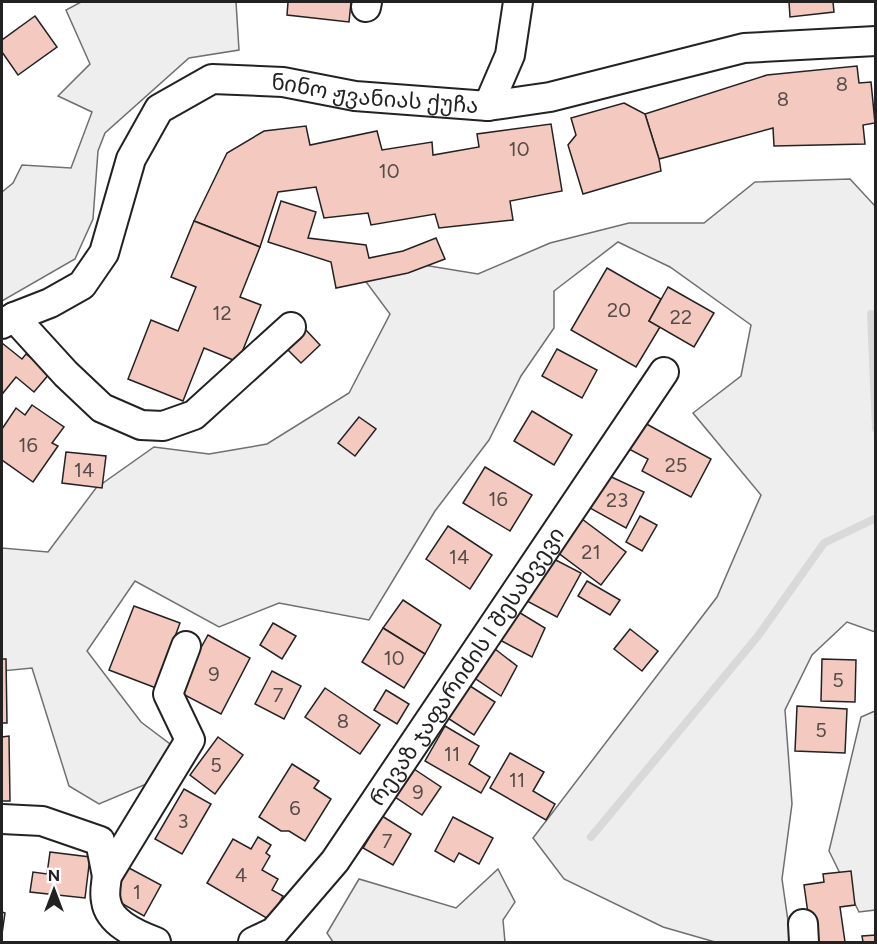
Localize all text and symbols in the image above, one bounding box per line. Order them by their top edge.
street label: ნინო ჟვანიას ქუჩა [271,68,480,119]
house number: 8 [836,72,848,96]
house number: 8 [777,87,789,111]
house number: 10 [508,137,530,161]
house number: 10 [378,159,400,183]
house number: 20 [607,298,631,322]
house number: 12 [212,301,232,325]
house number: 22 [670,305,692,329]
house number: 16 [18,433,38,457]
house number: 25 [665,453,687,477]
house number: 14 [74,458,94,482]
house number: 16 [488,487,508,511]
house number: 23 [606,488,628,512]
street label: რევაზ ჯაფარიძის I შესახვევი [363,521,570,810]
house number: 21 [581,540,601,564]
house number: 14 [449,545,469,569]
house number: 10 [383,646,405,670]
house number: 9 [208,662,220,686]
house number: 5 [832,668,844,692]
house number: 7 [273,683,284,707]
house number: 8 [337,709,349,733]
house number: 5 [815,718,827,742]
house number: 11 [444,742,460,766]
house number: 5 [210,753,222,777]
house number: 11 [509,768,525,792]
house number: 9 [412,780,424,804]
house number: 6 [289,796,301,820]
house number: 3 [178,809,188,833]
house number: 7 [382,829,393,853]
north arrow [24,860,84,920]
house number: 4 [235,863,247,887]
text: N [48,866,60,885]
house number: 1 [133,880,141,904]

